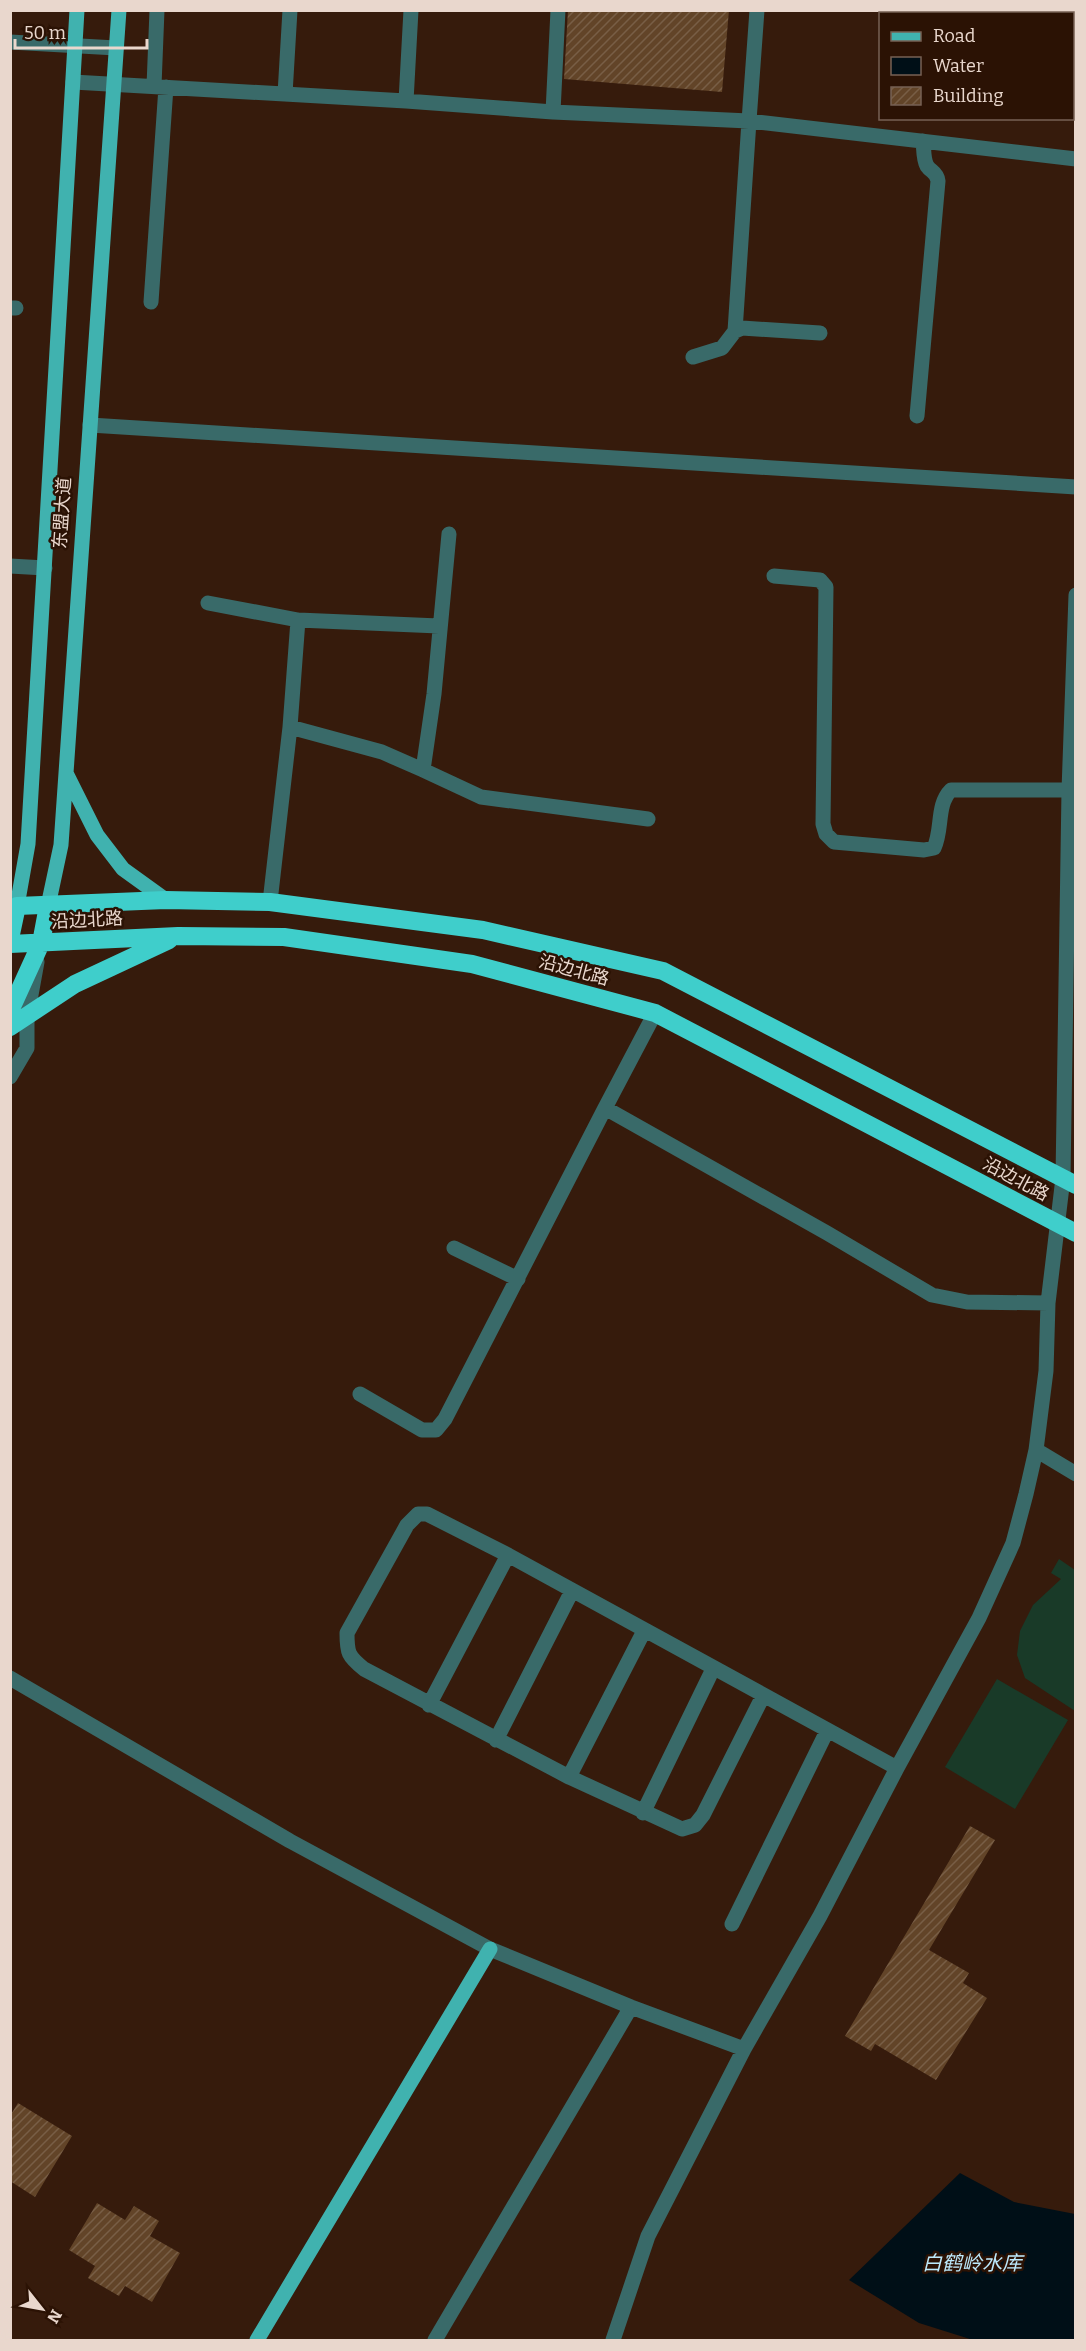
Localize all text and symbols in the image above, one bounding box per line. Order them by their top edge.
scale bar [15,12,147,50]
legend [879,12,1074,120]
text: 50 m [24,22,66,44]
text: Road [933,25,976,47]
text: Water [933,55,984,77]
text: Building [933,85,1004,107]
street label: 东盟大道 [49,476,75,550]
street label: 沿边北路 [50,907,124,933]
street label: 沿边北路 [536,950,612,990]
street label: 沿边北路 [979,1152,1053,1206]
water label: 白鹤岭水库 [922,2251,1025,2275]
north arrow [12,2279,72,2339]
text: N [43,2306,66,2327]

